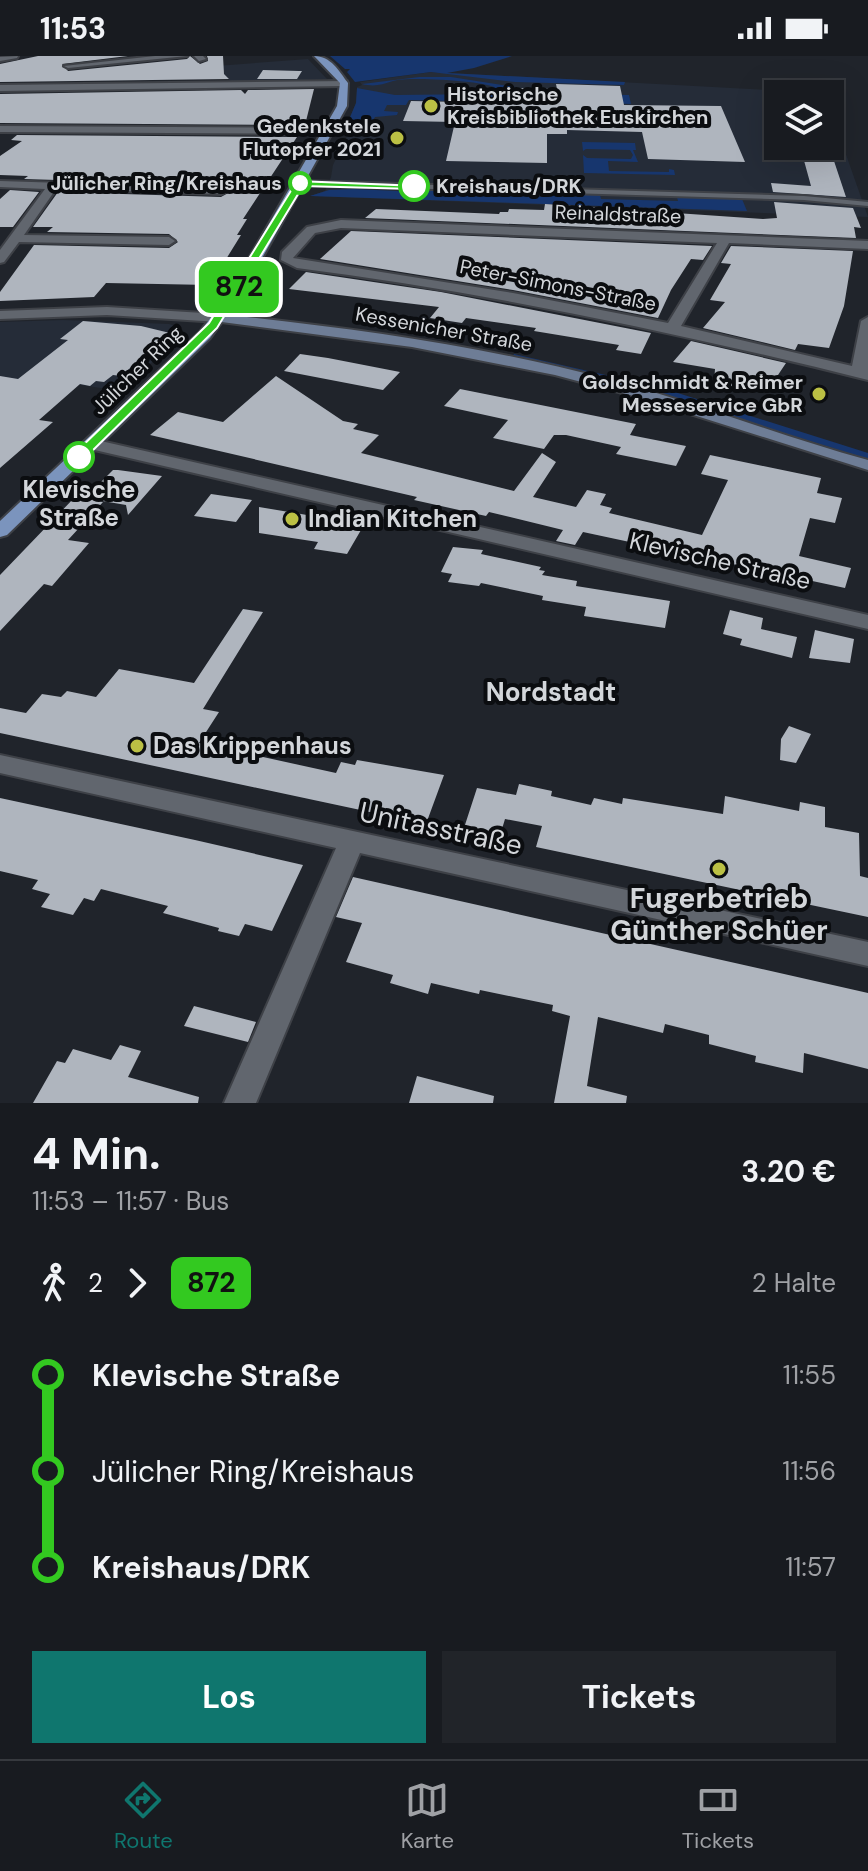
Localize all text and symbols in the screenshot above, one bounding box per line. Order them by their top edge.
text: 11:53 [40,9,106,48]
map controls [764,80,844,160]
button: layers [764,80,844,160]
place label: Historische Kreisbibliothek Euskirchen [447,81,708,130]
marker: Historische Kreisbibliothek Euskirchen [422,97,440,115]
place label: Gedenkstele Flutopfer 2021 [242,113,381,162]
marker: Gedenkstele Flutopfer 2021 [388,129,406,147]
place label: Jülicher Ring/Kreishaus [50,170,282,196]
marker: Kreishaus/DRK [399,171,429,201]
marker: Jülicher Ring/Kreishaus [289,172,311,194]
place label: Kreishaus/DRK [436,173,582,199]
street label: Reinaldstraße [554,199,682,229]
street label: Peter-Simons-Straße [458,253,658,317]
line badge: 872 [193,261,285,313]
text: 872 [215,268,263,305]
street label: Kessenicher Straße [354,301,534,357]
street label: Jülicher Ring [86,320,188,420]
place label: Goldschmidt & Reimer Messeservice GbR [582,369,803,418]
marker: Goldschmidt & Reimer Messeservice GbR [810,385,828,403]
marker: Klevische Straße [64,442,94,472]
place label: Klevische Straße [23,474,135,533]
place label: Indian Kitchen [308,503,477,534]
marker: Indian Kitchen [283,510,301,528]
street label: Klevische Straße [627,525,814,596]
district label: Nordstadt [486,675,616,709]
place label: Das Krippenhaus [153,730,352,761]
marker: Das Krippenhaus [128,737,146,755]
street label: Unitasstraße [356,793,526,864]
marker: Fugerbetrieb Günther Schüer [710,860,728,878]
place label: Fugerbetrieb Günther Schüer [610,880,828,949]
text: 4 Min. [32,1125,160,1183]
text: 3.20 € [741,1152,836,1191]
text: 11:53 – 11:57 · Bus [32,1184,229,1218]
icon: walk [32,1261,76,1305]
icon: forward [115,1261,159,1305]
text: 872 [187,1264,235,1301]
text: 2 [88,1266,103,1300]
text: 2 Halte [752,1266,836,1300]
text: Klevische Straße [92,1356,340,1395]
text: 11:55 [783,1358,836,1392]
text: Jülicher Ring/Kreishaus [92,1452,414,1491]
text: 11:56 [782,1454,836,1488]
text: Kreishaus/DRK [92,1548,310,1587]
text: 11:57 [785,1550,836,1584]
button: Los [32,1651,426,1743]
button: Tickets [442,1651,836,1743]
tab: Route [114,1778,173,1855]
tab: Karte [401,1778,454,1855]
tab: Tickets [682,1778,754,1855]

